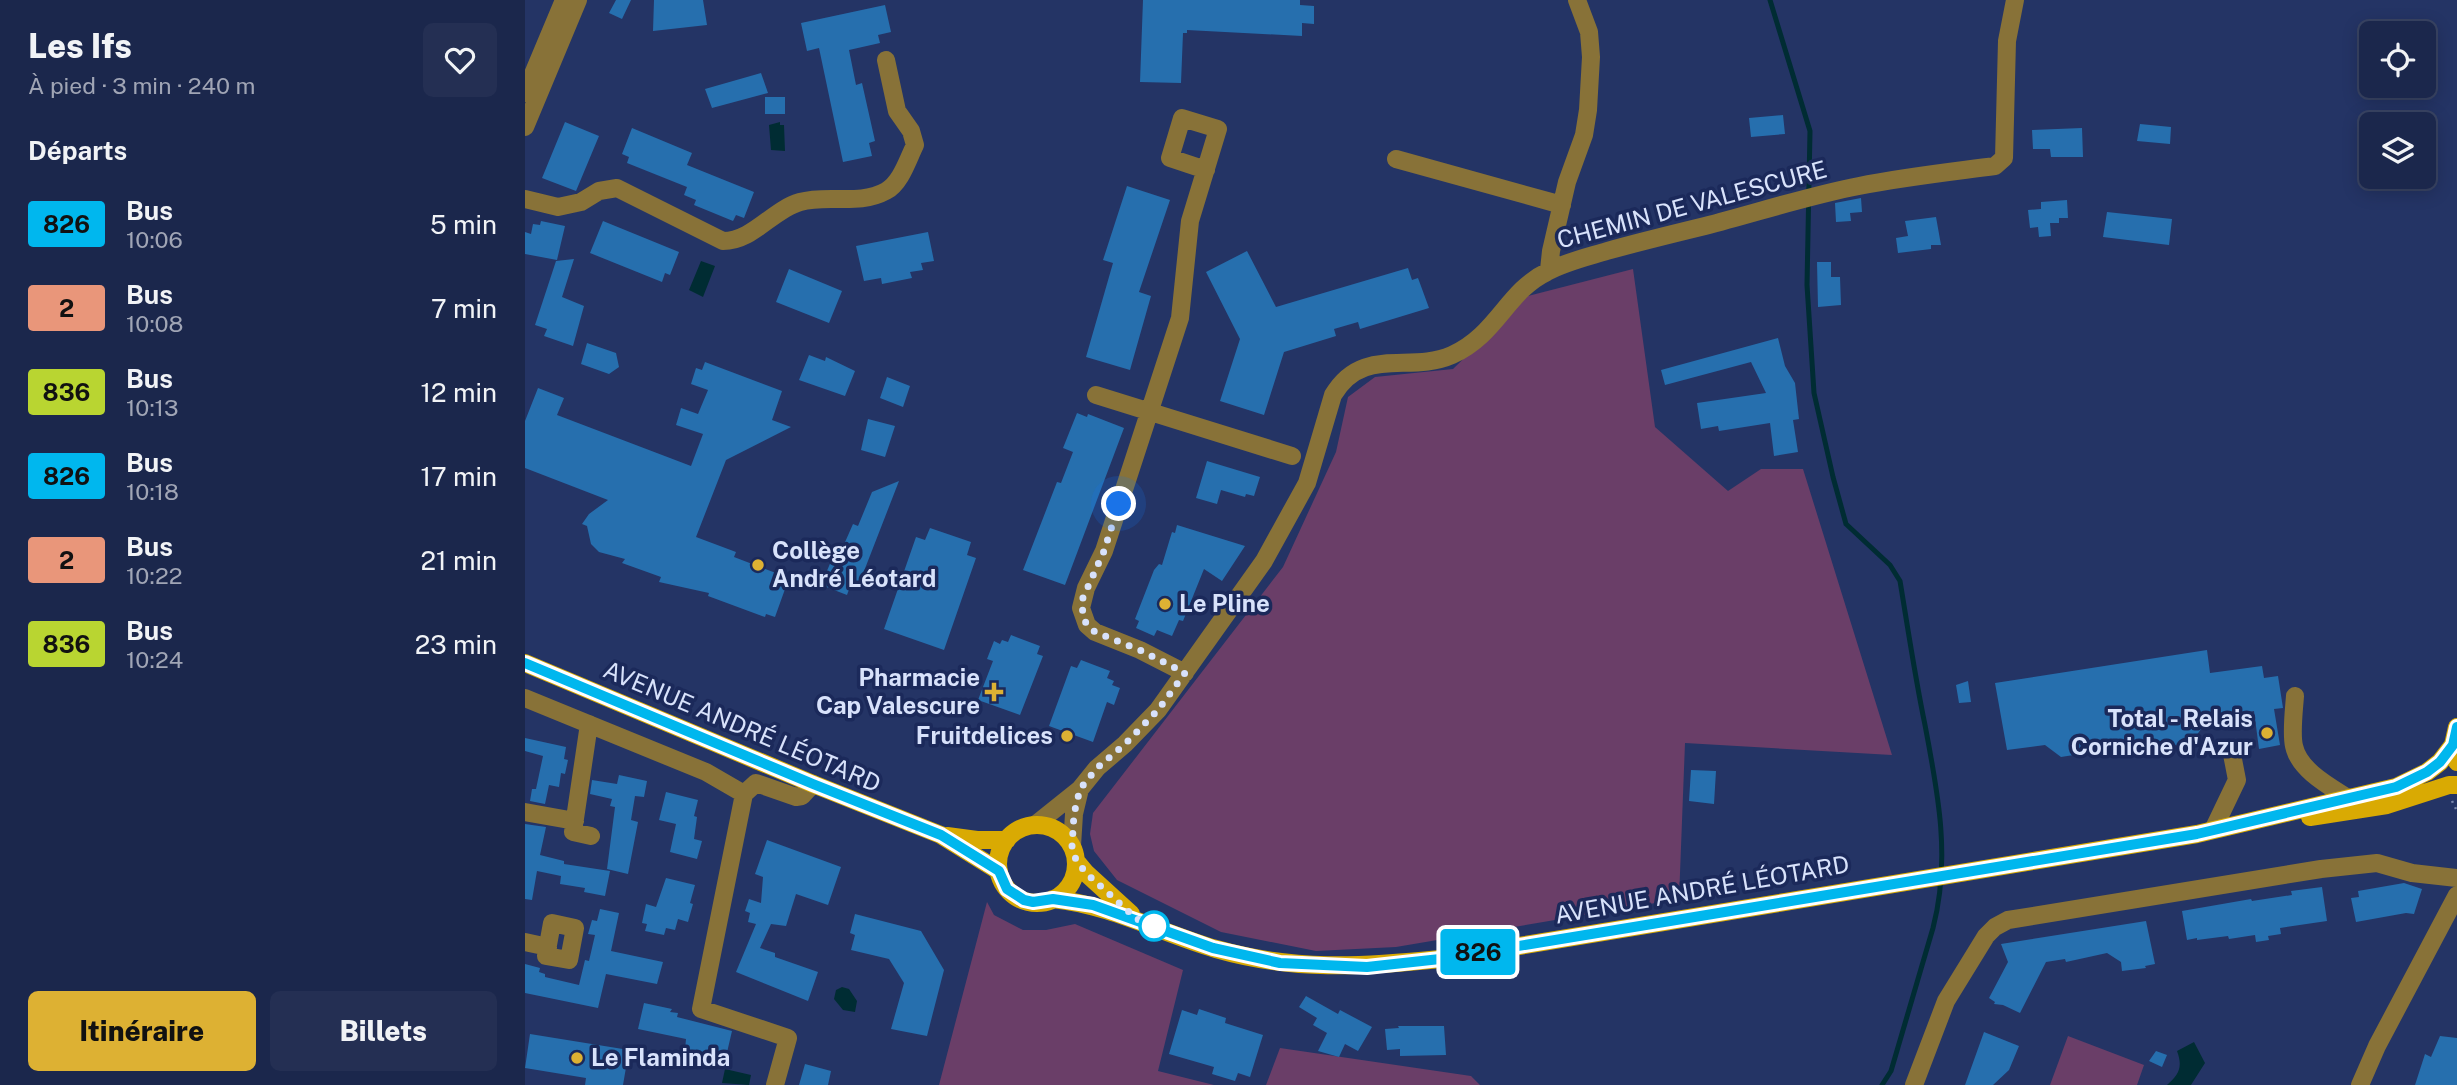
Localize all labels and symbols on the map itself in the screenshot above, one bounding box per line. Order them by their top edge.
street label: CHEMIN DE VALESCURE [1554,155,1830,254]
your location [1101,486,1136,521]
place label: Collège André Léotard [772,536,936,592]
marker: Collège André Léotard [750,557,766,573]
place label: Le Pline [1179,589,1270,617]
marker: Le Pline [1157,596,1173,612]
street label: AVENUE ANDRÉ LÉOTARD [600,655,885,797]
place label: Pharmacie Cap Valescure [816,663,980,719]
marker: Pharmacie Cap Valescure [986,684,1002,700]
place label: Total - Relais Corniche d'Azur [2071,704,2253,760]
place label: Fruitdelices [916,721,1053,749]
marker: Total - Relais Corniche d'Azur [2259,725,2275,741]
marker: Fruitdelices [1059,728,1075,744]
street label: AVENUE ANDRÉ LÉOTARD [1552,849,1851,929]
unlabelled marker [1139,911,1169,941]
line badge: 826 [1438,929,1518,975]
place label: Le Flaminda [591,1043,730,1071]
marker: Le Flaminda [569,1050,585,1066]

